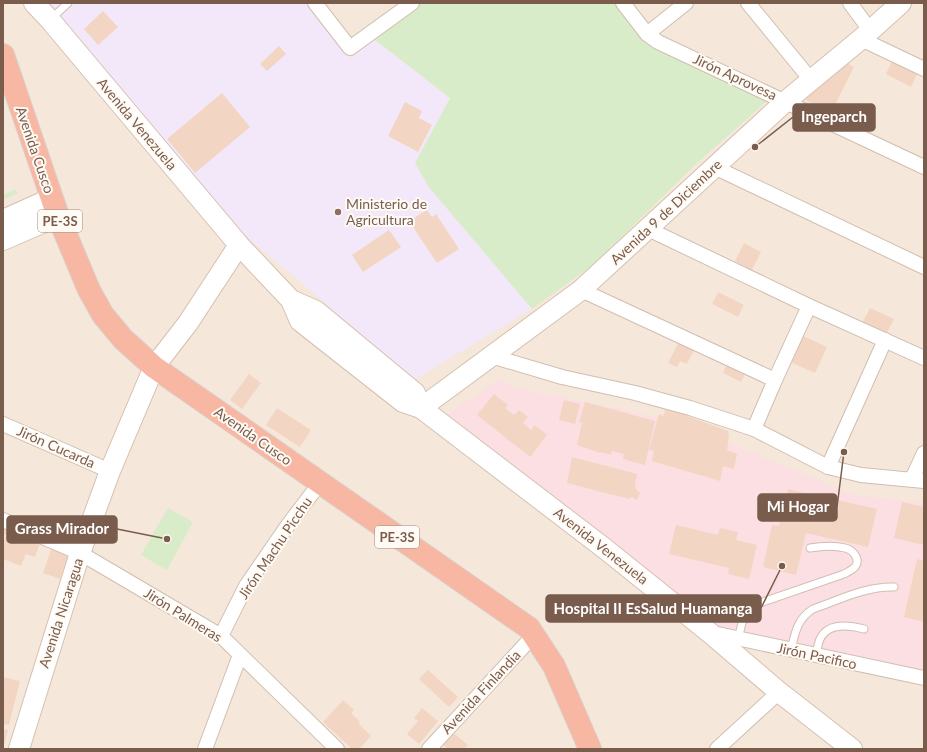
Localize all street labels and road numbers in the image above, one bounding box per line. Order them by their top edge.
street label: Jirón Aprovesa [691,50,780,103]
street label: Avenida Venezuela [94,74,181,173]
street label: Avenida Cusco [13,104,58,195]
street label: Avenida 9 de Diciembre [606,156,725,268]
road number: PE-3S [38,210,82,232]
street label: Avenida Cusco [211,403,295,469]
street label: Jirón Cucarda [15,422,98,471]
street label: Jirón Machu Picchu [234,493,315,602]
street label: Avenida Venezuela [551,503,652,588]
road number: PE-3S [375,526,419,548]
street label: Avenida Nicaragua [35,556,86,670]
street label: Jirón Palmeras [141,584,225,645]
street label: Jirón Pacifico [776,639,859,672]
street label: Avenida Finlandia [438,646,524,737]

